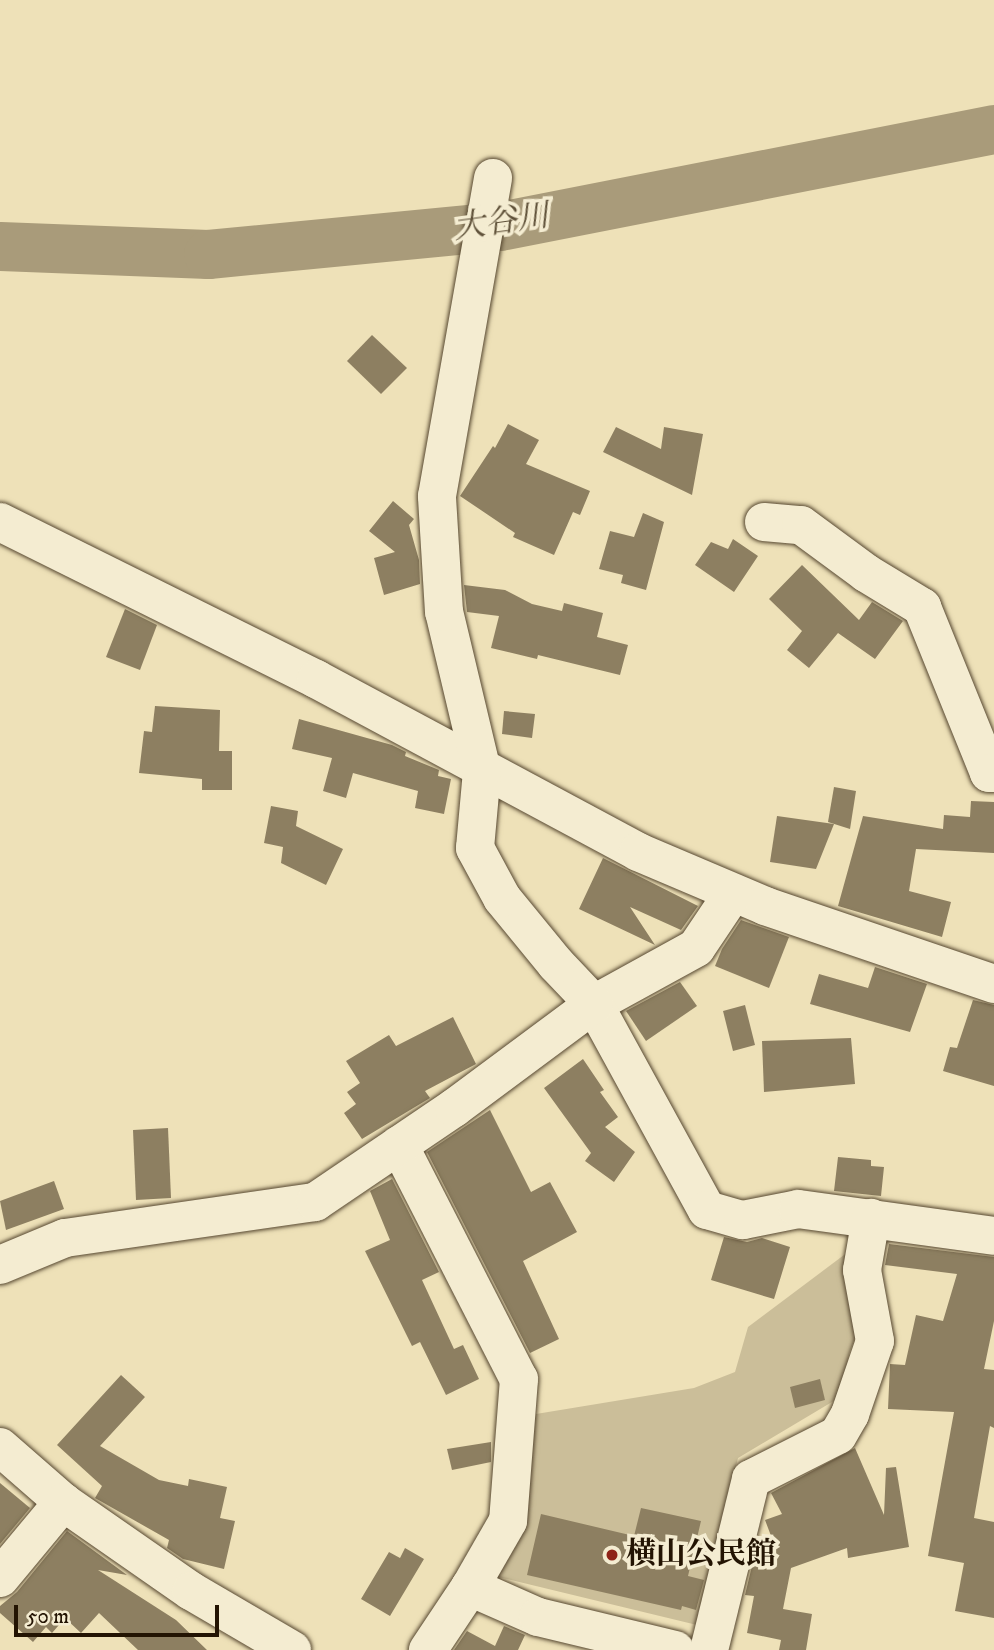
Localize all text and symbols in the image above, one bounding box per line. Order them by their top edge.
water label: 大谷川 [451,197,551,249]
place label: 横山公民館 [626,1537,776,1573]
marker: 横山公民館 [604,1547,620,1563]
scale bar [18,1590,222,1634]
text: 50 m [27,1604,69,1630]

